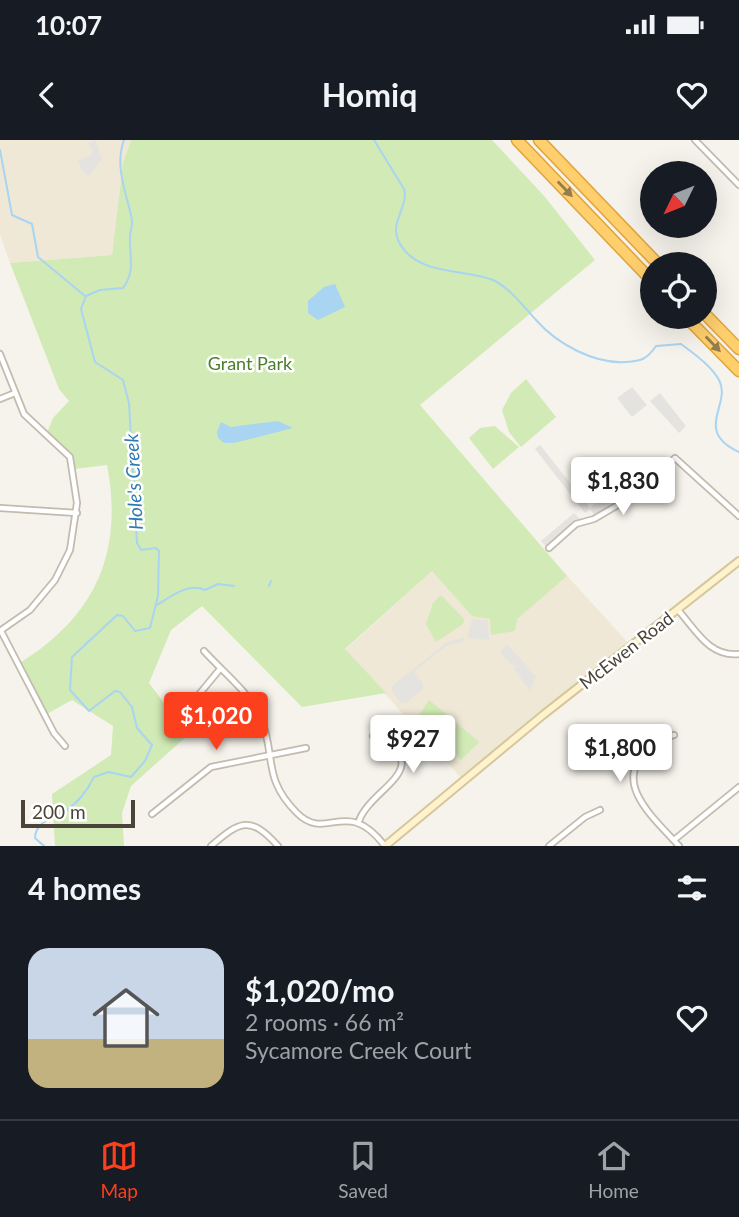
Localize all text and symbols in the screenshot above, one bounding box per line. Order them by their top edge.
text: 10:07 [35,9,102,41]
text: Homiq [322,75,417,114]
icon: back [28,76,66,114]
icon: heart [673,76,711,114]
north arrow [640,161,718,238]
map controls [640,161,717,329]
one-way arrow [557,180,574,197]
button: locate [640,252,717,329]
one-way arrow [704,335,720,352]
park label: Grant Park [208,352,293,374]
water label: Hole's Creek [119,432,147,531]
pin: $1,830 [566,458,680,517]
text: $1,830 [587,466,659,494]
street label: McEwen Road [575,607,677,693]
pin: $1,020 [159,692,273,752]
text: $1,020 [180,701,252,729]
pin: $927 [372,716,454,775]
text: $927 [386,724,440,752]
pin: $1,800 [563,724,677,784]
text: $1,800 [584,733,656,761]
scale bar [21,797,135,829]
text: 200 m [32,800,86,823]
icon: filters [673,869,711,907]
text: 4 homes [28,870,141,906]
text: $1,020/mo [245,972,394,1008]
icon: home [84,976,168,1060]
icon: heart [673,999,711,1037]
text: 2 rooms · 66 m² [245,1008,404,1036]
text: Sycamore Creek Court [245,1036,471,1064]
tab: Map [100,1137,138,1202]
tab: Saved [338,1137,388,1202]
tab: Home [588,1137,639,1202]

